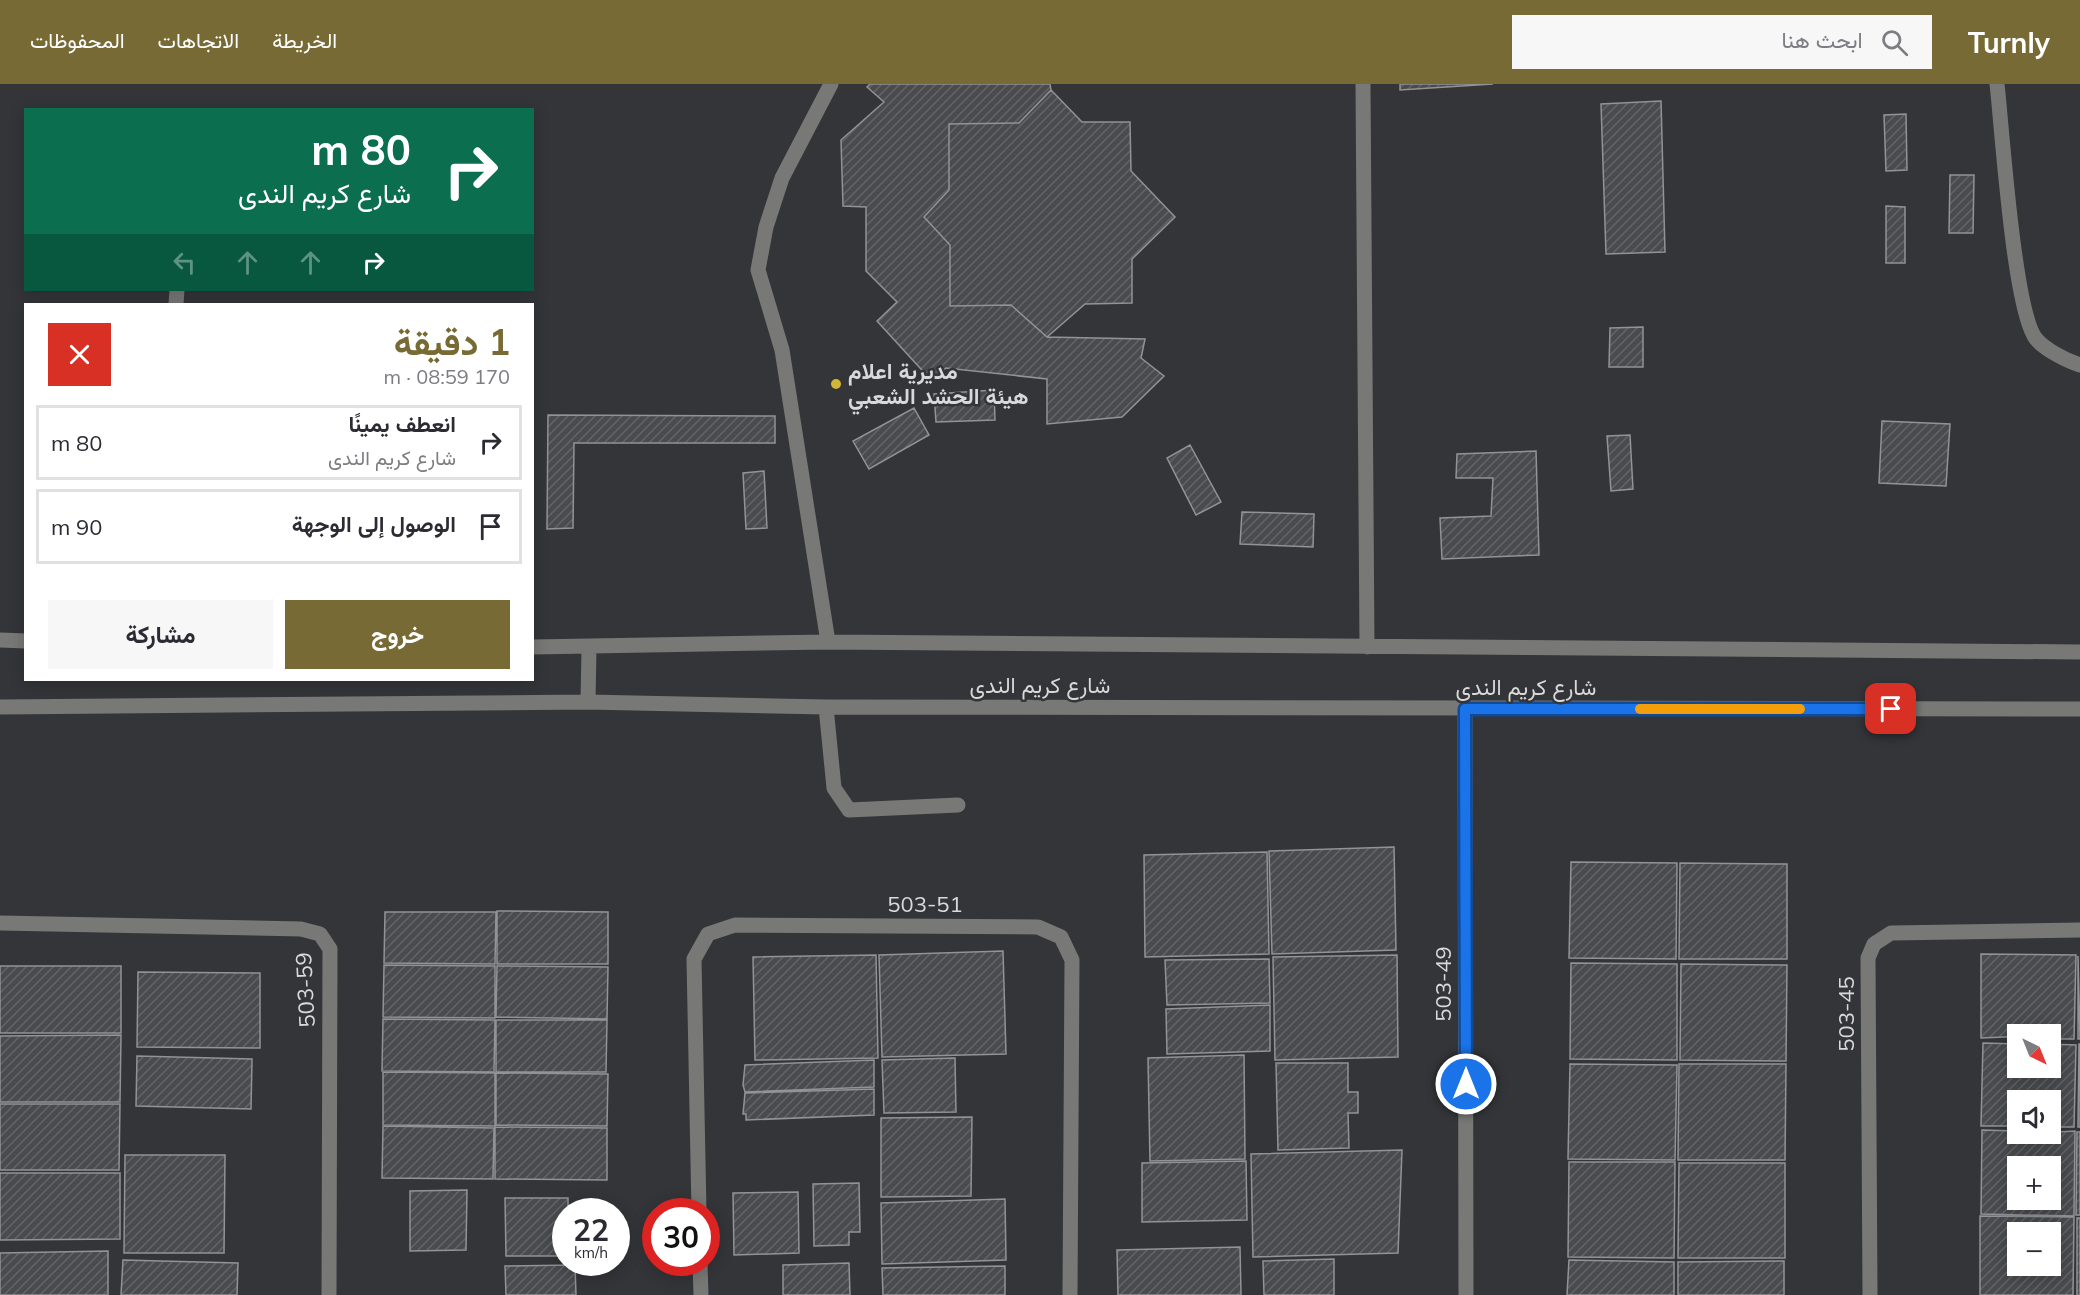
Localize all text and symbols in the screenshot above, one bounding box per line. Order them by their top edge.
search box [1512,15,1932,69]
text: Turnly [1968,25,2050,60]
text: ابحث هنا [1781,26,1863,54]
icon: search [1878,26,1911,59]
text: المحفوظات [30,27,125,53]
text: الاتجاهات [158,27,239,53]
text: الخريطة [272,27,337,53]
text: 80 m [311,123,411,176]
icon: right [432,132,510,210]
text: شارع كريم الندى [238,176,411,210]
icon: left [168,246,201,279]
icon: ahead [231,246,264,279]
icon: ahead [294,246,327,279]
icon: right [357,246,390,279]
text: 1 دقيقة [394,319,510,364]
button: close [48,323,111,386]
place label: مديرية اعلام هيئة الحشد الشعبي [848,357,1029,415]
text: 170 m · 08:59 [384,364,510,389]
marker: مديرية اعلام هيئة الحشد الشعبي [829,377,843,391]
text: انعطف يمينًا [349,410,456,438]
icon: right [474,426,507,459]
text: 80 m [51,429,102,457]
text: شارع كريم الندى [328,445,456,470]
text: الوصول إلى الوجهة [292,510,456,538]
icon: arrive [474,510,507,543]
text: 90 m [51,513,102,541]
button: مشاركة [48,600,273,669]
button: خروج [285,600,510,669]
street label: شارع كريم الندى [970,671,1110,700]
street label: شارع كريم الندى [1456,673,1596,702]
pin [1865,683,1916,734]
icon: arrive [1874,692,1907,725]
street label: 503-51 [887,890,963,918]
street label: 503-49 [1429,946,1457,1022]
street label: 503-59 [289,952,321,1028]
street label: 503-45 [1832,976,1860,1052]
north arrow [2007,1024,2061,1078]
map controls [2007,1024,2061,1276]
position arrow [1434,1052,1498,1116]
button: sound [2007,1090,2061,1144]
button: + [2007,1156,2061,1210]
speed limit sign: 30 [642,1198,720,1276]
text: 22 [573,1211,609,1249]
button: − [2007,1222,2061,1276]
text: km/h [574,1243,608,1262]

